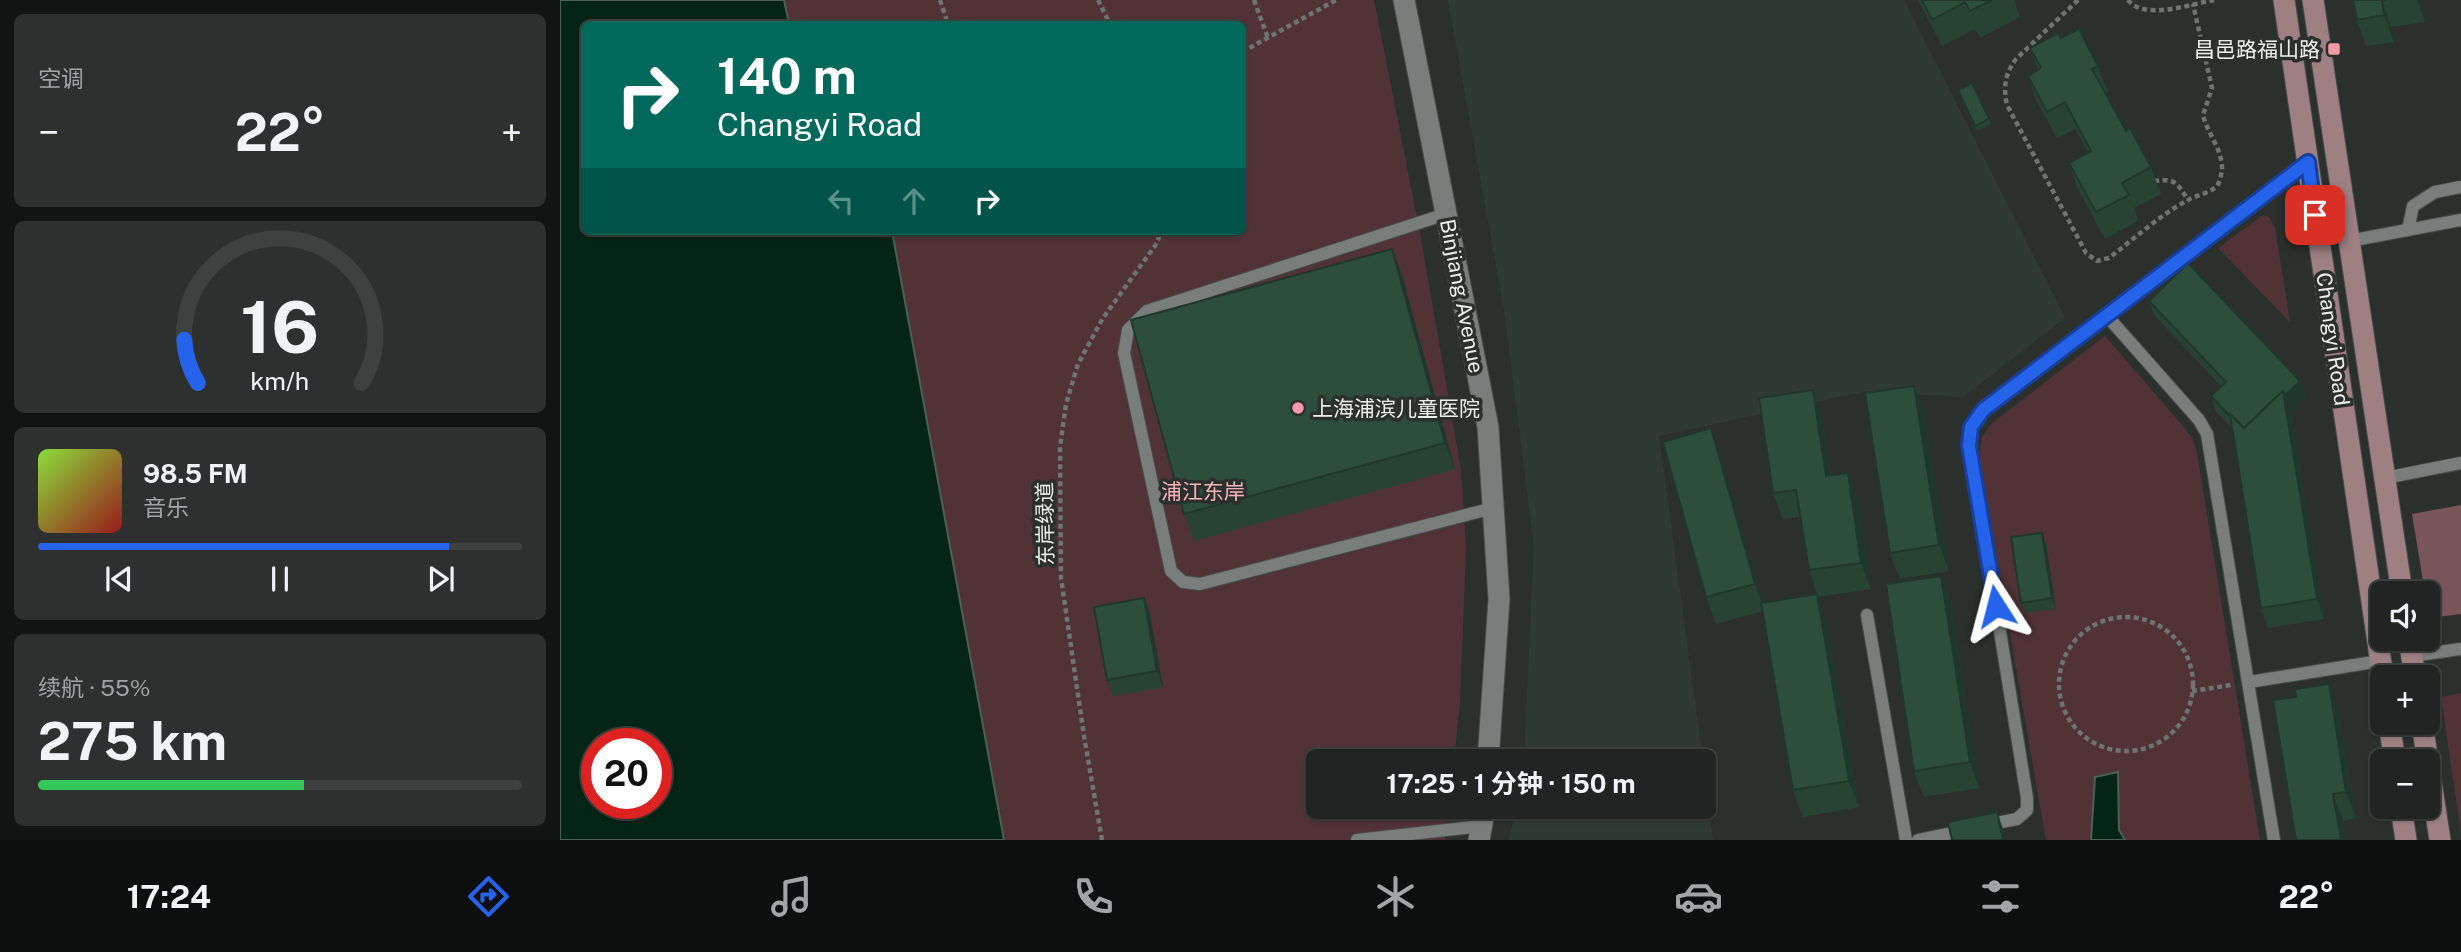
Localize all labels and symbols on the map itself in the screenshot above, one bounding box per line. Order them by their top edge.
place label: 昌邑路福山路 [2194,37,2320,62]
marker: 昌邑路福山路 [2326,41,2342,57]
pin [2285,185,2345,245]
street label: Binjiang Avenue [1435,217,1489,375]
street label: Changyi Road [2311,271,2355,407]
place label: 上海浦滨儿童医院 [1312,396,1480,421]
marker: 上海浦滨儿童医院 [1290,400,1306,416]
park label: 浦江东岸 [1161,479,1245,504]
street label: 东岸绿道 [1032,482,1058,566]
position arrow [1959,569,2033,643]
speed limit sign: 20 [581,728,672,819]

